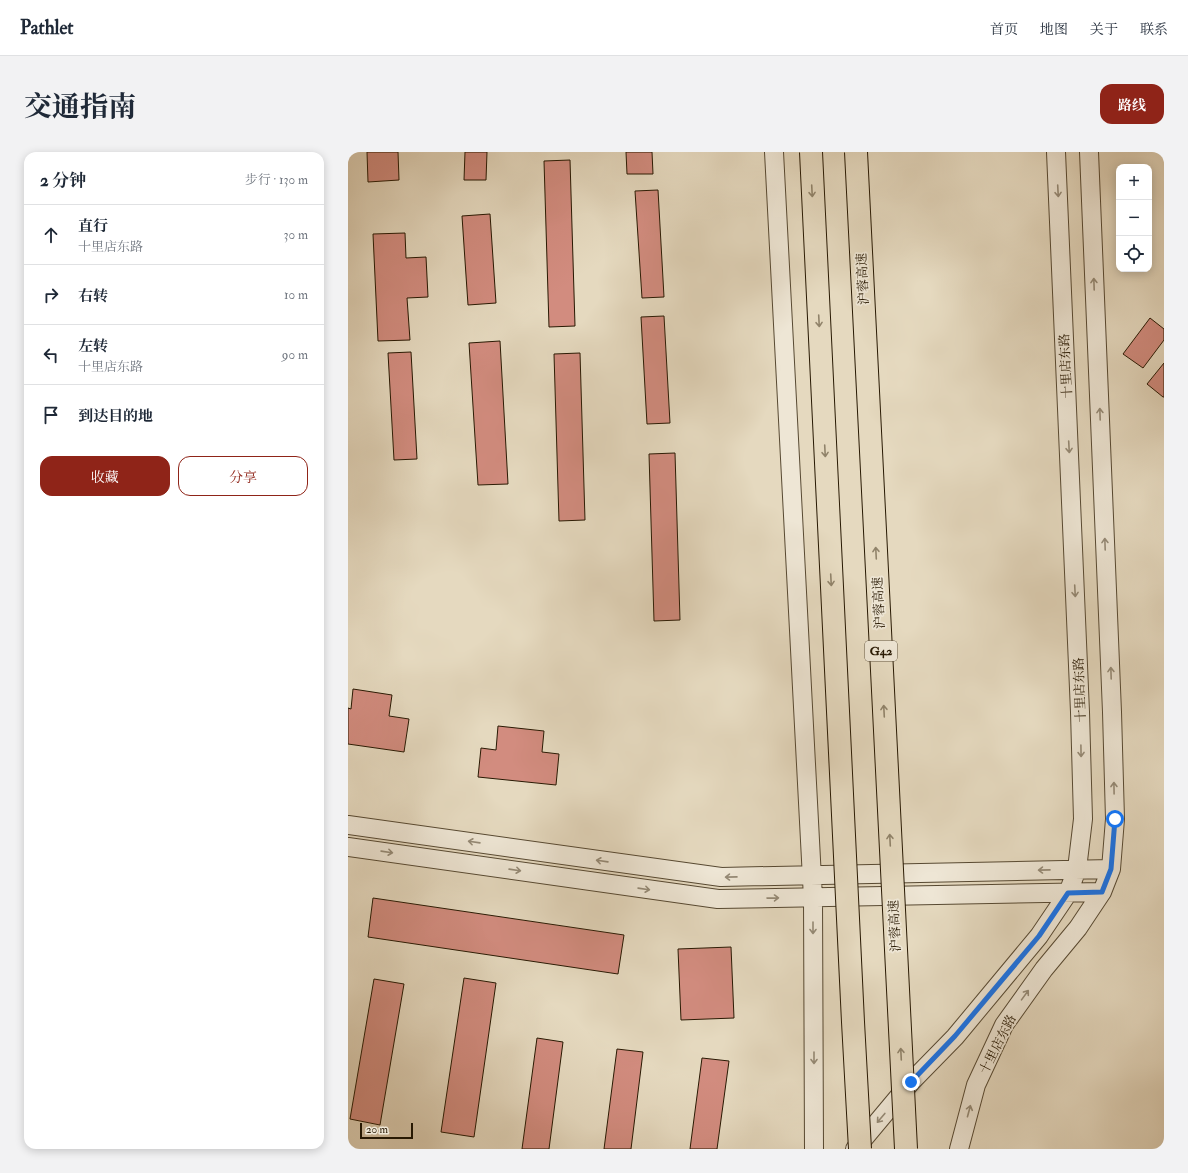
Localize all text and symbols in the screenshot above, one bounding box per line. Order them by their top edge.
text: Pathlet [20,16,74,40]
text: 首页 [990,21,1018,38]
text: 地图 [1040,21,1068,38]
text: 关于 [1090,21,1118,38]
text: 联系 [1140,21,1168,38]
button: 路线 [1100,84,1164,124]
text: 交通指南 [24,90,136,125]
map controls [1116,164,1152,272]
button: + [1116,164,1152,200]
text: 2 分钟 [40,170,86,191]
text: 步行 · 130 m [245,172,308,188]
one-way arrow [809,184,816,197]
one-way arrow [1054,184,1061,197]
button: − [1116,200,1152,236]
text: 直行 [78,217,108,236]
icon: ahead [40,224,62,246]
text: 30 m [284,227,308,243]
button: locate [1116,236,1152,272]
text: 十里店东路 [78,239,143,255]
street label: 沪蓉高速 [854,253,872,305]
one-way arrow [1091,278,1098,291]
icon: right [40,284,62,306]
text: 右转 [78,287,108,306]
text: 10 m [284,287,308,303]
one-way arrow [815,314,822,327]
street label: 十里店东路 [1056,333,1076,399]
text: 左转 [78,337,108,356]
icon: left [40,344,62,366]
text: 90 m [282,347,308,363]
text: 十里店东路 [78,359,143,375]
icon: arrive [40,404,62,426]
text: 到达目的地 [78,407,153,426]
one-way arrow [1096,408,1103,421]
one-way arrow [1065,440,1072,453]
one-way arrow [821,444,829,457]
button: 收藏 [40,456,170,496]
button: 分享 [178,456,308,496]
one-way arrow [1102,538,1109,551]
one-way arrow [872,547,879,560]
one-way arrow [828,574,835,587]
street label: 沪蓉高速 [870,577,888,629]
one-way arrow [1071,584,1079,597]
road number: G42 [865,641,897,661]
street label: 十里店东路 [1071,657,1089,723]
one-way arrow [1107,667,1114,680]
one-way arrow [880,705,887,718]
one-way arrow [1078,744,1085,757]
one-way arrow [1110,782,1118,795]
route start [1106,810,1124,828]
one-way arrow [886,834,894,847]
one-way arrow [468,838,481,846]
one-way arrow [380,848,393,856]
one-way arrow [596,857,609,864]
one-way arrow [508,866,521,874]
one-way arrow [1038,866,1051,874]
one-way arrow [725,873,738,881]
one-way arrow [637,885,650,893]
one-way arrow [766,895,779,902]
street label: 沪蓉高速 [886,900,904,952]
one-way arrow [809,921,817,934]
one-way arrow [1021,990,1029,1001]
street label: 十里店东路 [976,1012,1020,1077]
one-way arrow [897,1048,905,1061]
one-way arrow [810,1051,818,1064]
route end [902,1073,920,1091]
one-way arrow [966,1105,973,1118]
one-way arrow [876,1113,885,1124]
scale bar [360,1121,413,1140]
text: 20 m [366,1123,388,1136]

